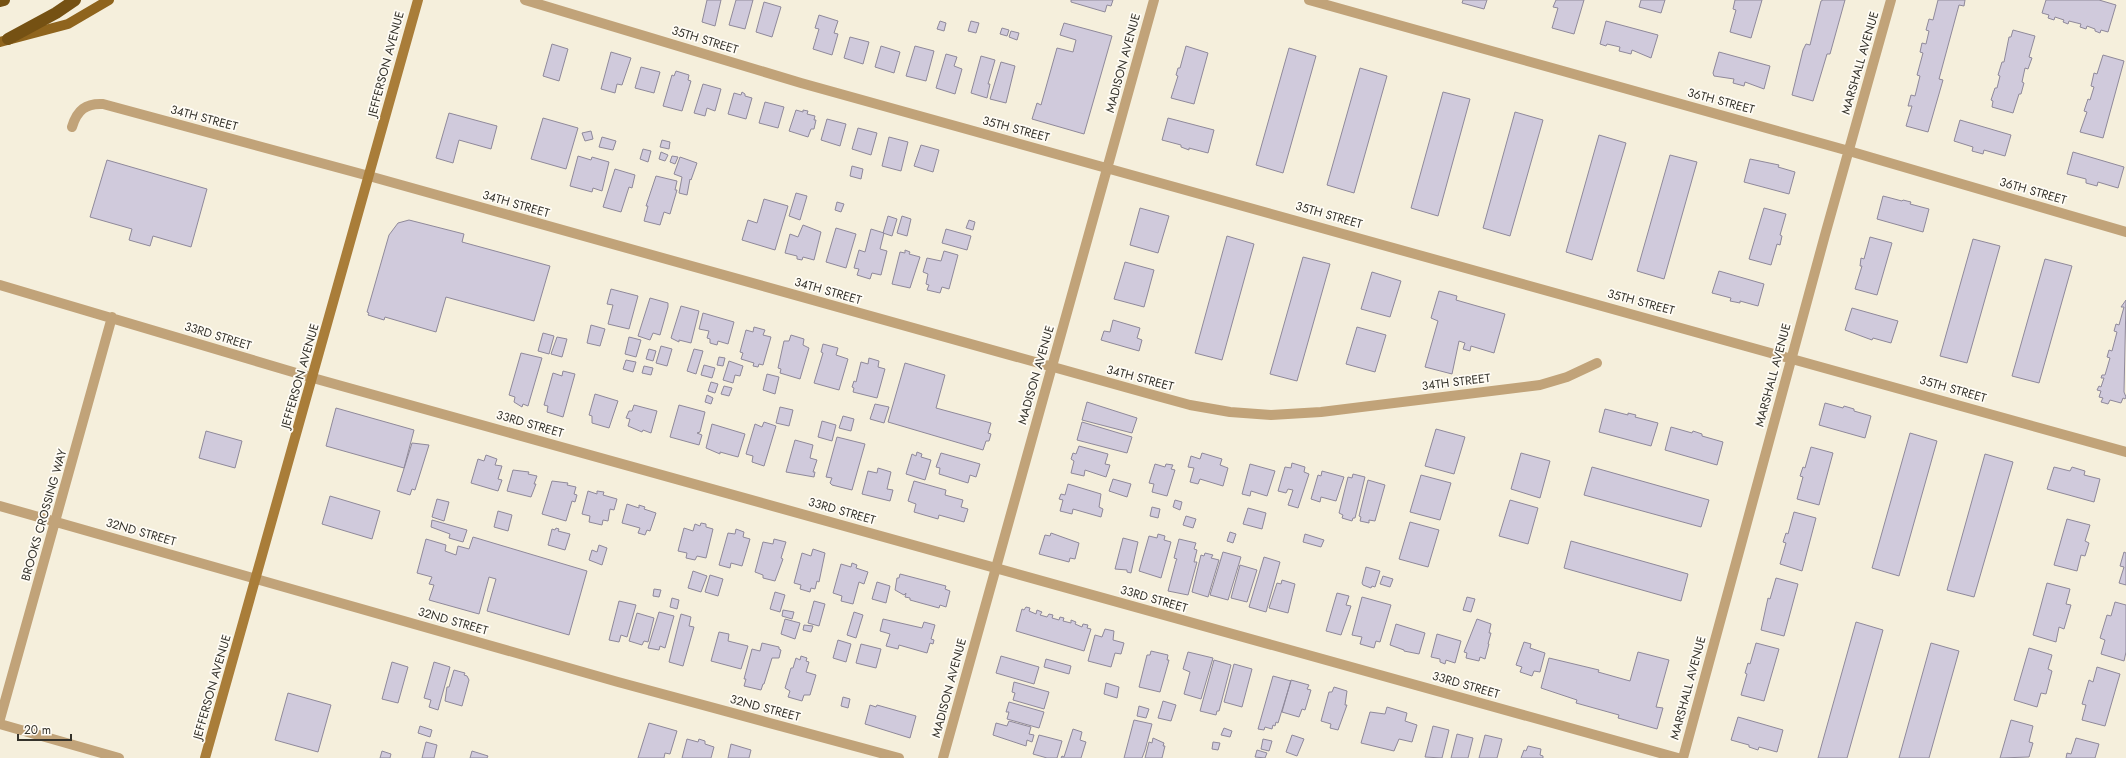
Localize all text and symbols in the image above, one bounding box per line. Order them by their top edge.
street label: JEFFERSON AVENUE [363,9,409,121]
street label: MARSHALL AVENUE [1837,9,1883,117]
street label: MADISON AVENUE [1101,11,1145,115]
street label: 35TH STREET [669,21,741,59]
street label: 36TH STREET [1685,83,1757,119]
street label: 34TH STREET [168,100,240,136]
street label: 35TH STREET [980,111,1052,147]
street label: 36TH STREET [1997,173,2069,209]
street label: 34TH STREET [480,186,552,222]
street label: 35TH STREET [1293,197,1365,233]
street label: 34TH STREET [792,273,864,309]
street label: 35TH STREET [1605,284,1677,320]
street label: 33RD STREET [182,317,254,355]
street label: JEFFERSON AVENUE [276,321,324,433]
street label: MARSHALL AVENUE [1751,321,1795,429]
street label: MADISON AVENUE [1013,323,1059,427]
street label: 34TH STREET [1104,360,1176,396]
street label: 34TH STREET [1421,369,1492,395]
street label: 35TH STREET [1917,371,1989,407]
street label: 33RD STREET [494,406,566,442]
street label: BROOKS CROSSING WAY [17,447,72,583]
street label: 33RD STREET [806,493,878,529]
street label: 32ND STREET [104,513,179,551]
street label: 33RD STREET [1118,581,1190,617]
street label: 32ND STREET [416,602,491,640]
street label: JEFFERSON AVENUE [188,632,236,744]
street label: MARSHALL AVENUE [1666,634,1710,742]
street label: MADISON AVENUE [927,636,971,740]
street label: 33RD STREET [1430,667,1502,703]
street label: 32ND STREET [728,690,803,726]
scale bar [18,716,71,742]
text: 20 m [24,721,51,739]

